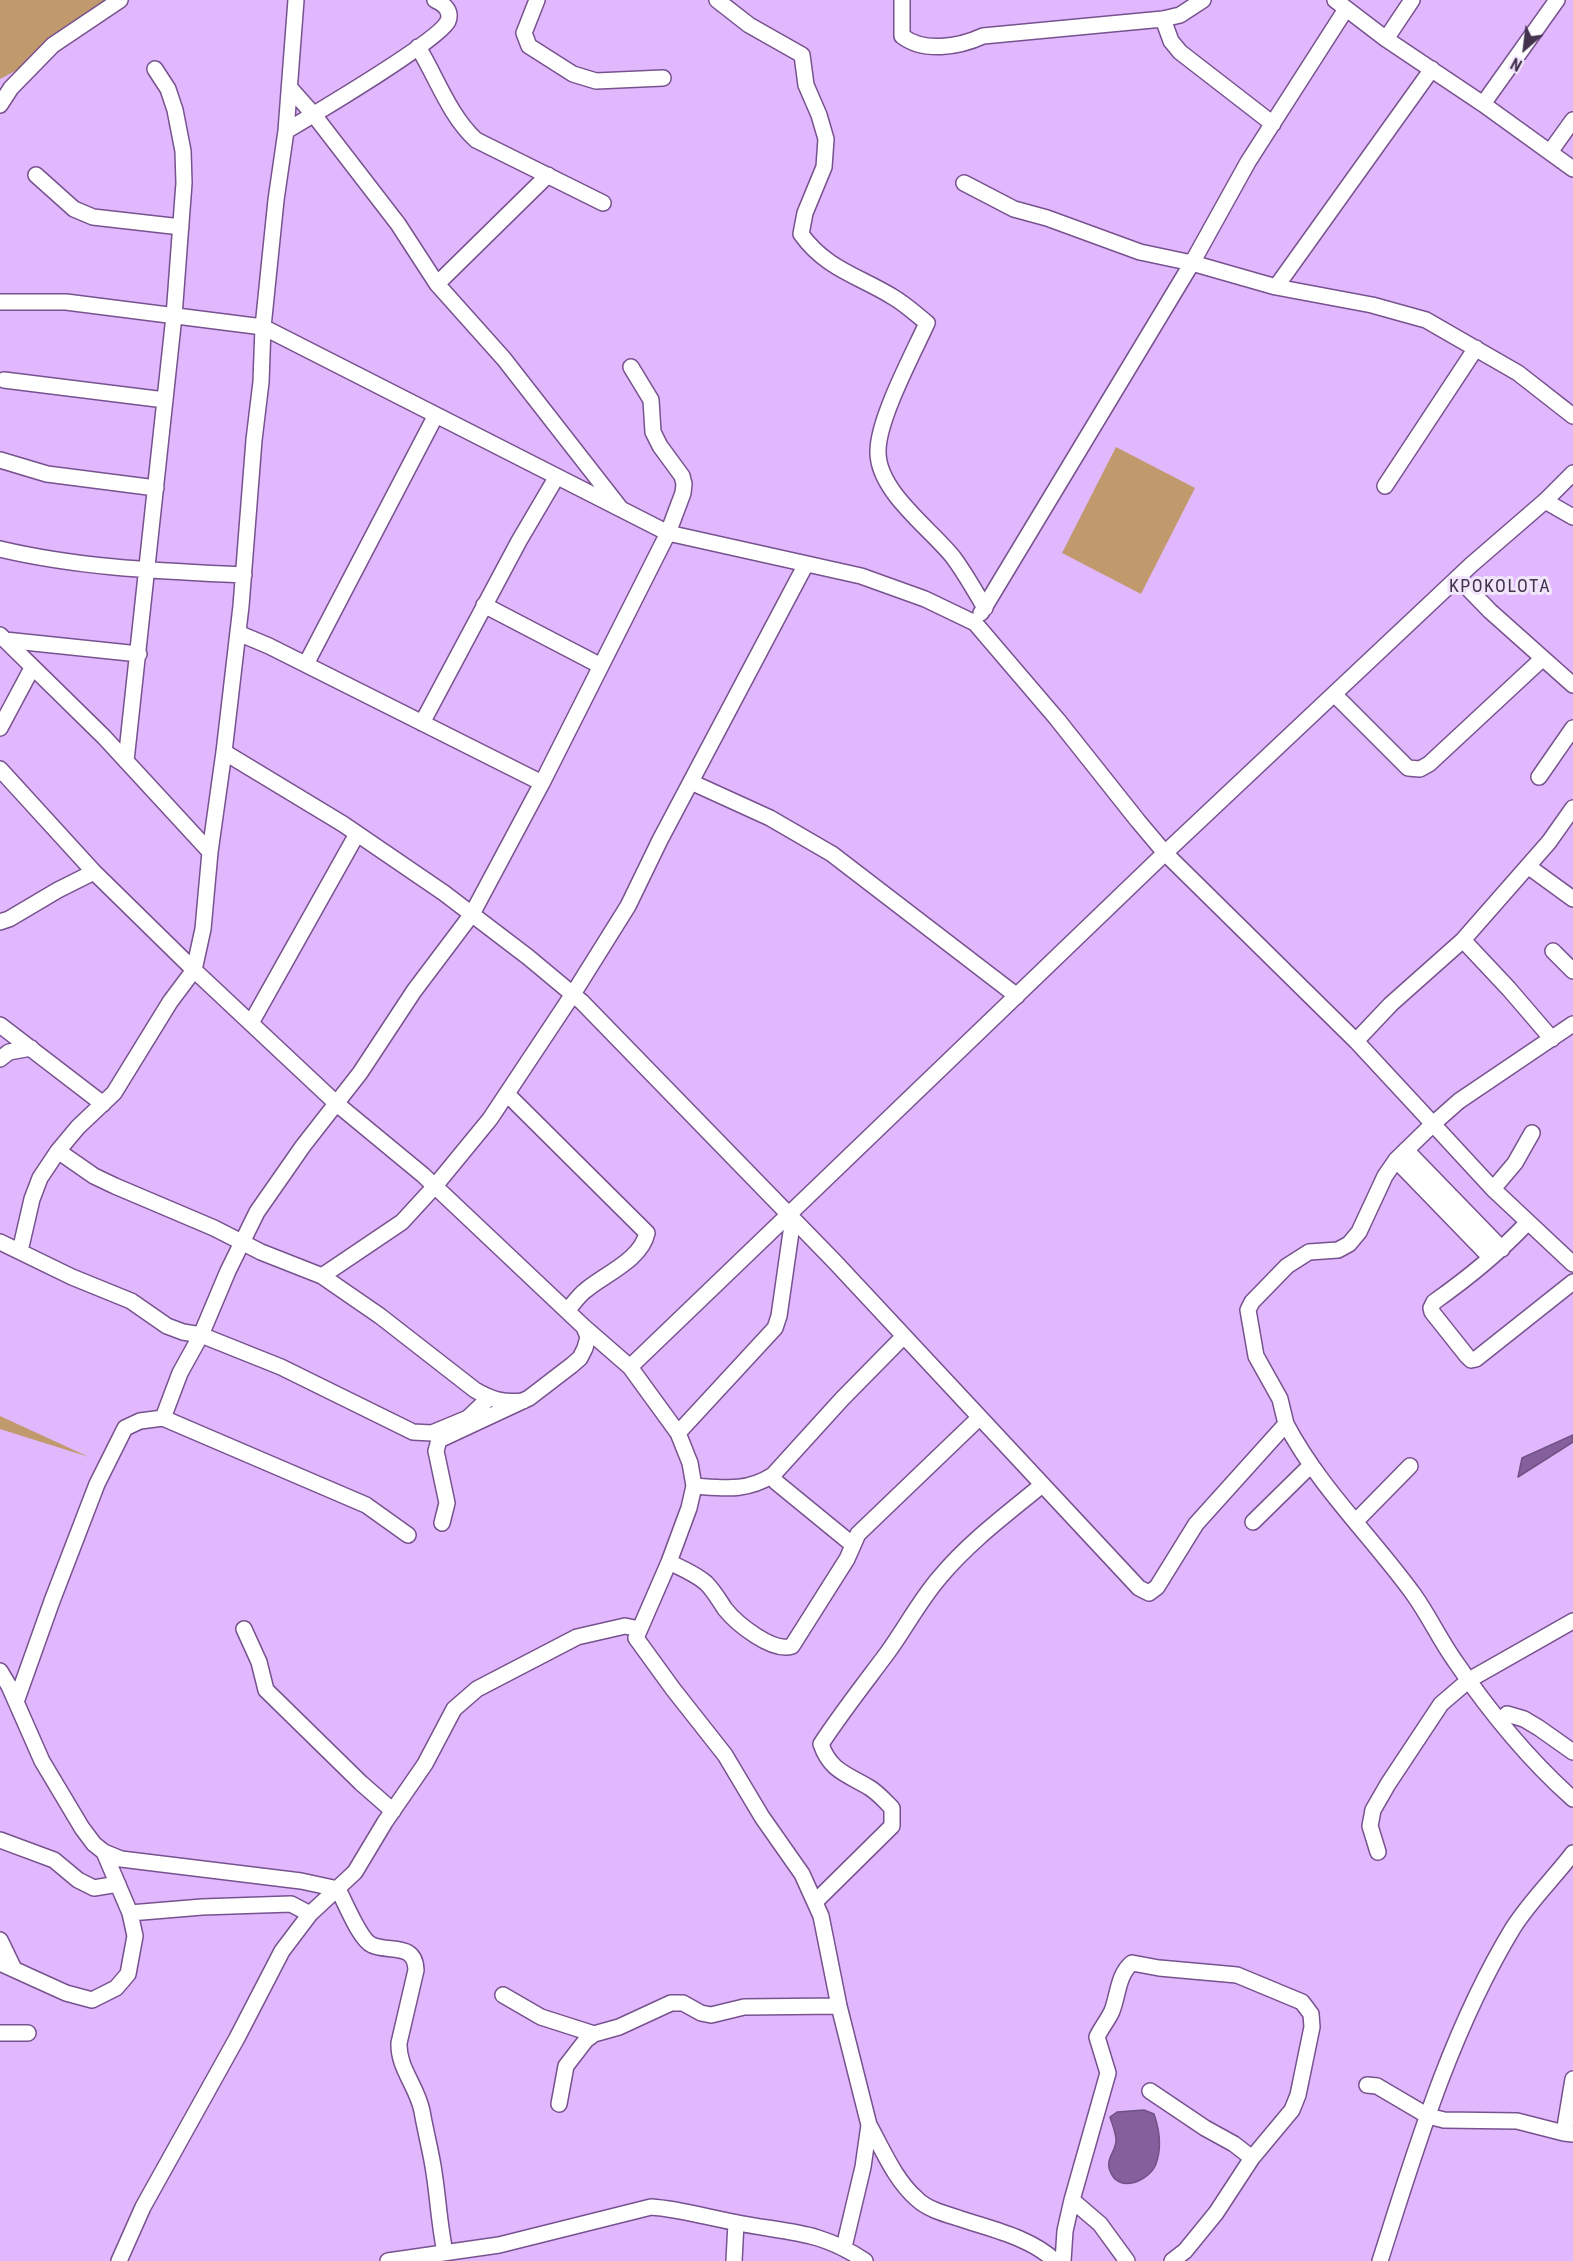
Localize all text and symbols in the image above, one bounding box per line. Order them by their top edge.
north arrow [1495,18,1555,78]
text: N [1508,54,1525,75]
district label: KPOKOLOTA [1449,576,1551,598]

